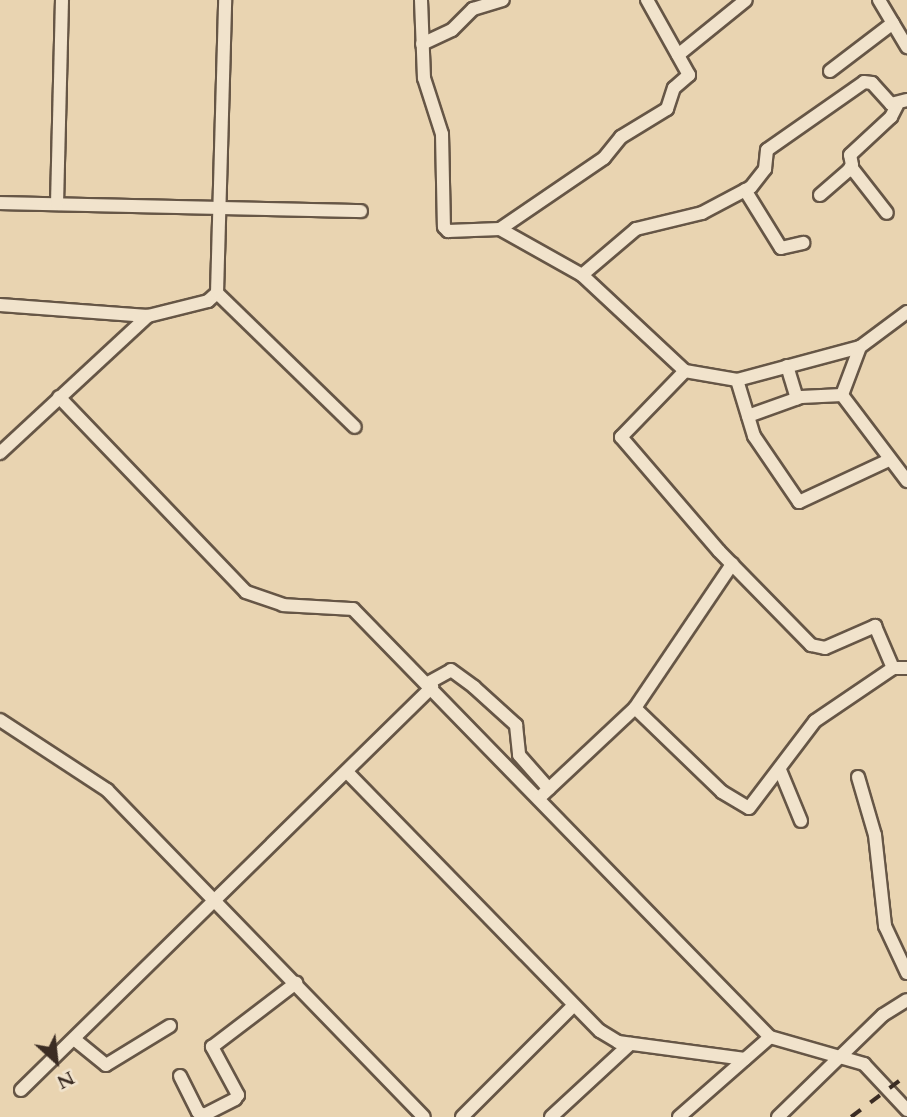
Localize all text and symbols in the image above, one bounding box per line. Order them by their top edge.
north arrow [21,1026,91,1096]
text: N [52,1064,79,1095]

